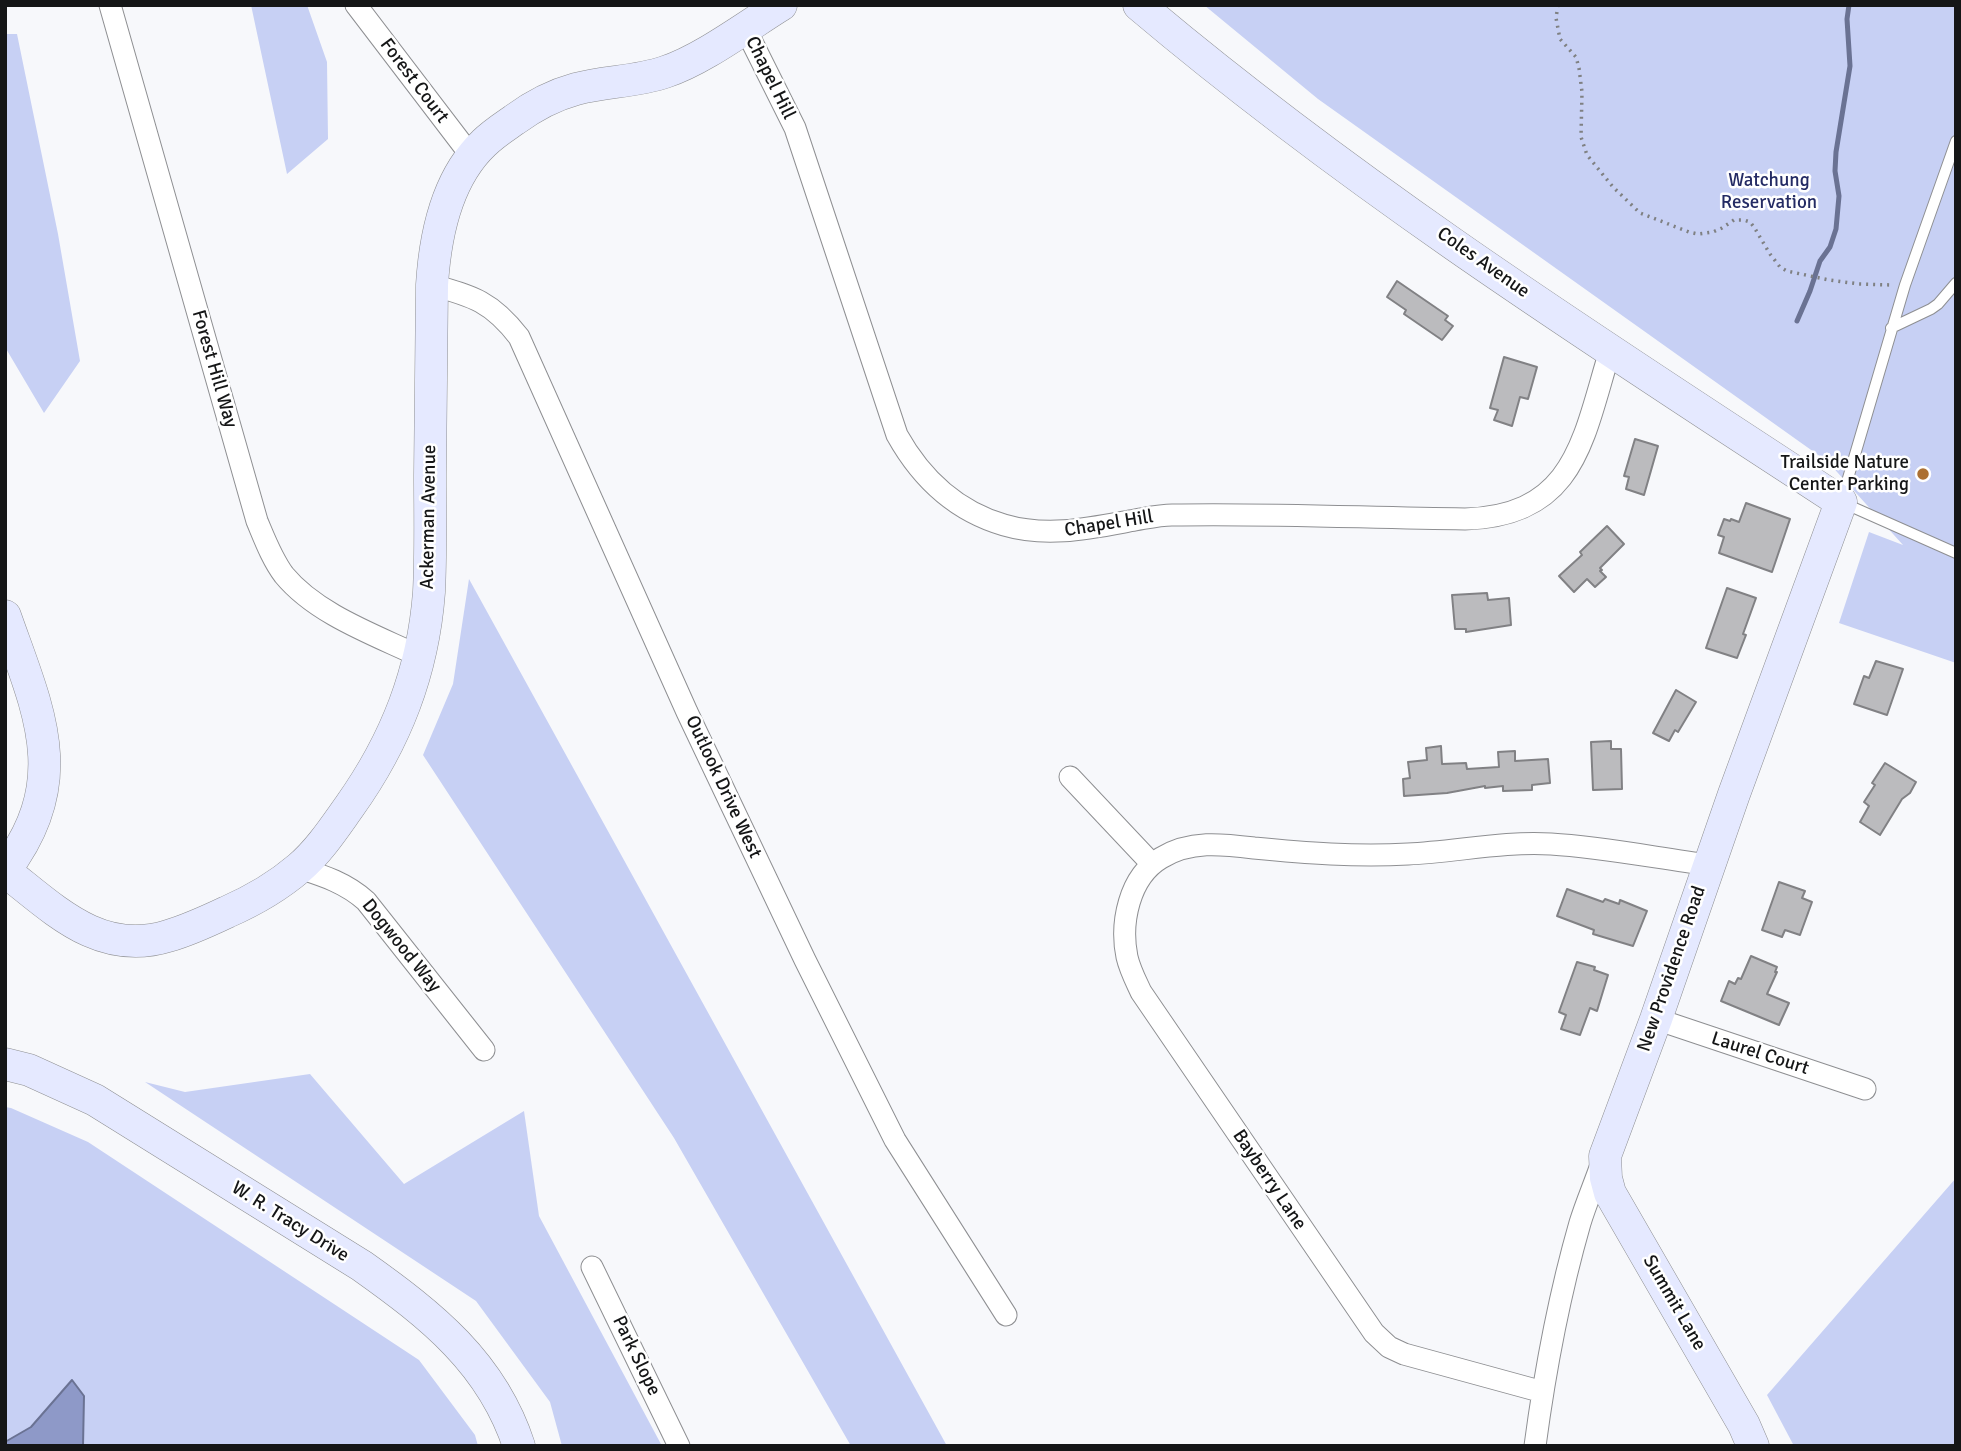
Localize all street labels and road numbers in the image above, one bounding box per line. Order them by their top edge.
street label: Chapel Hill [740,33,800,123]
street label: Forest Court [375,34,453,128]
street label: Coles Avenue [1432,223,1534,303]
street label: Forest Hill Way [186,308,242,430]
street label: Ackerman Avenue [416,444,442,590]
street label: Chapel Hill [1063,506,1155,542]
street label: Outlook Drive West [680,712,766,862]
street label: New Providence Road [1633,883,1711,1055]
street label: Dogwood Way [356,895,446,997]
street label: Laurel Court [1708,1028,1812,1080]
street label: Bayberry Lane [1227,1126,1311,1234]
street label: W. R. Tracy Drive [227,1177,353,1267]
street label: Summit Lane [1638,1251,1710,1355]
street label: Park Slope [607,1312,665,1400]

